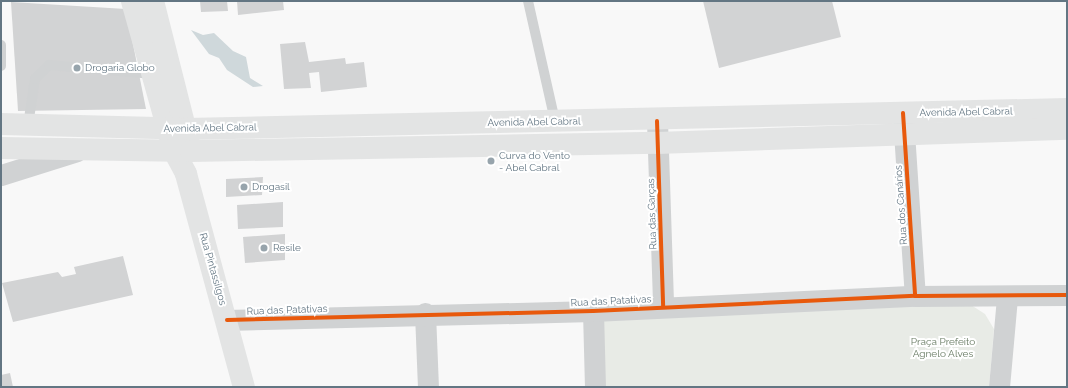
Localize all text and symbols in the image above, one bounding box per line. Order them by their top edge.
place label: Drogaria Globo [85,62,155,74]
marker: Drogaria Globo [72,63,82,73]
street label: Avenida Abel Cabral [919,105,1013,119]
street label: Avenida Abel Cabral [487,115,581,129]
street label: Avenida Abel Cabral [163,121,257,135]
place label: Curva do Vento - Abel Cabral [499,149,570,172]
marker: Curva do Vento - Abel Cabral [486,156,496,166]
street label: Rua dos Canários [892,165,910,245]
street label: Rua das Garças [645,178,659,250]
place label: Drogasil [252,181,290,193]
marker: Drogasil [239,182,249,192]
street label: Rua Pintassilgos [197,231,229,307]
marker: Resile [258,242,270,254]
place label: Resile [273,242,301,254]
street label: Rua das Patativas [570,293,652,309]
street label: Rua das Patativas [246,303,328,317]
park label: Praça Prefeito Agnelo Alves [911,335,975,358]

